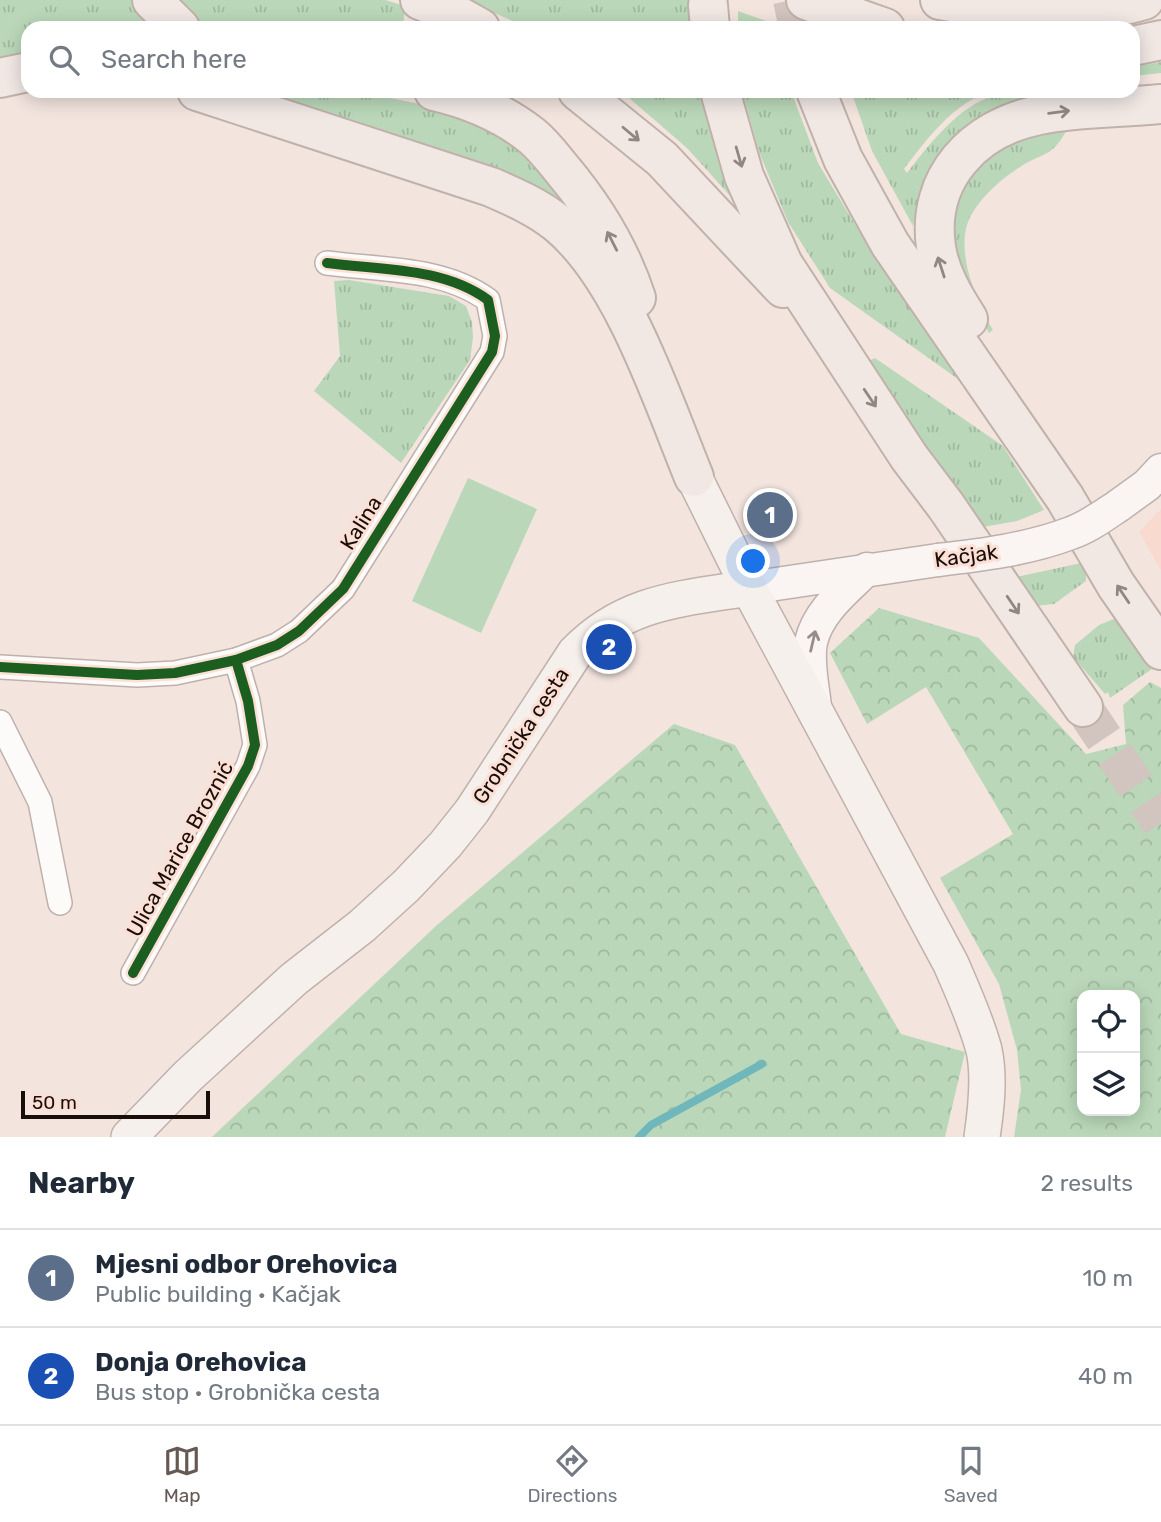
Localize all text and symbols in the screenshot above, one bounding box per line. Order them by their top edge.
search box [21,21,1140,98]
icon: search [45,41,83,79]
text: Search here [101,44,247,75]
one-way arrow [1047,106,1070,119]
one-way arrow [622,126,640,142]
one-way arrow [733,145,746,167]
one-way arrow [605,231,619,251]
one-way arrow [934,256,947,278]
one-way arrow [863,387,877,407]
pin: 1 [747,489,793,541]
street label: Kalina [334,491,387,554]
street label: Kačjak [933,539,999,572]
your location [736,544,770,578]
one-way arrow [1116,585,1130,604]
one-way arrow [1006,595,1020,614]
pin: 2 [586,621,632,673]
one-way arrow [808,630,821,652]
street label: Grobnička cesta [467,663,574,808]
street label: Ulica Marice Broznić [121,757,238,941]
map controls [1077,990,1140,1116]
button: locate [1077,990,1140,1053]
button: layers [1077,1053,1140,1116]
scale bar [21,1088,210,1120]
text: 50 m [32,1091,77,1114]
text: Nearby [28,1165,135,1201]
text: 2 results [1041,1169,1133,1197]
text: Mjesni odbor Orehovica [95,1249,397,1280]
text: 1 [45,1264,57,1292]
text: 10 m [1082,1264,1133,1292]
text: Public building · Kačjak [95,1280,341,1308]
text: Donja Orehovica [95,1347,306,1378]
text: 2 [44,1362,58,1390]
text: 40 m [1078,1362,1133,1390]
text: Bus stop · Grobnička cesta [95,1378,380,1406]
tab: Map [163,1442,201,1507]
tab: Directions [527,1442,617,1507]
tab: Saved [944,1442,998,1507]

